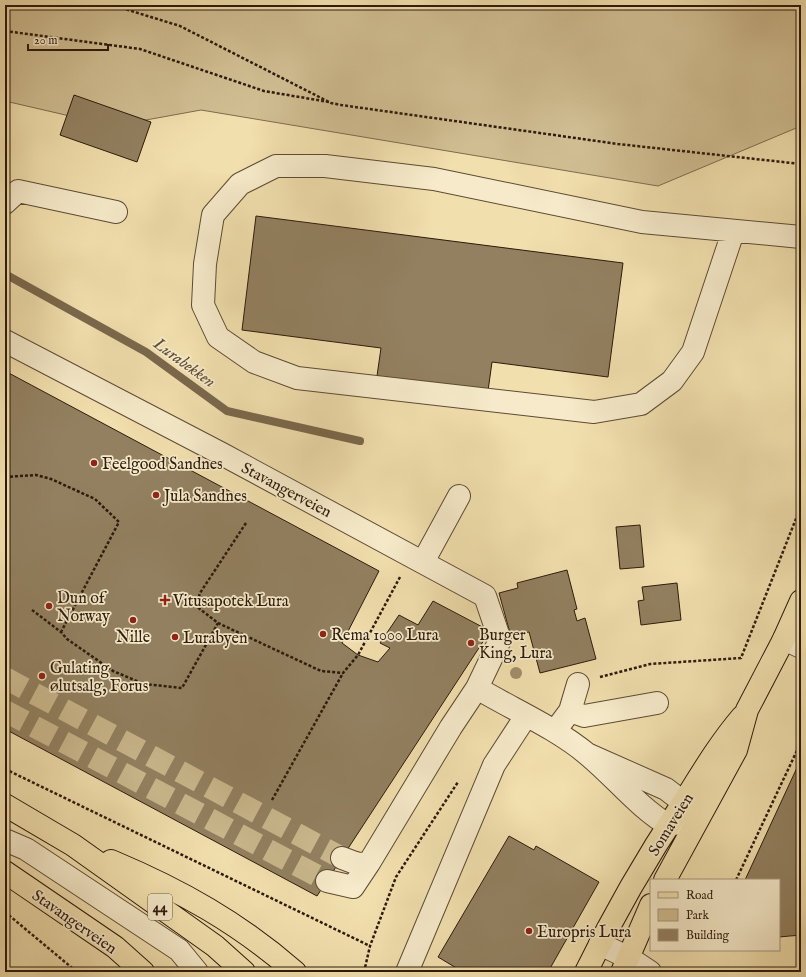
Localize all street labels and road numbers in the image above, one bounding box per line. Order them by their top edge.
street label: Stavangerveien [238,459,335,523]
street label: Somaveien [645,790,699,860]
street label: Stavangerveien [27,886,121,960]
road number: 44 [148,894,172,920]

